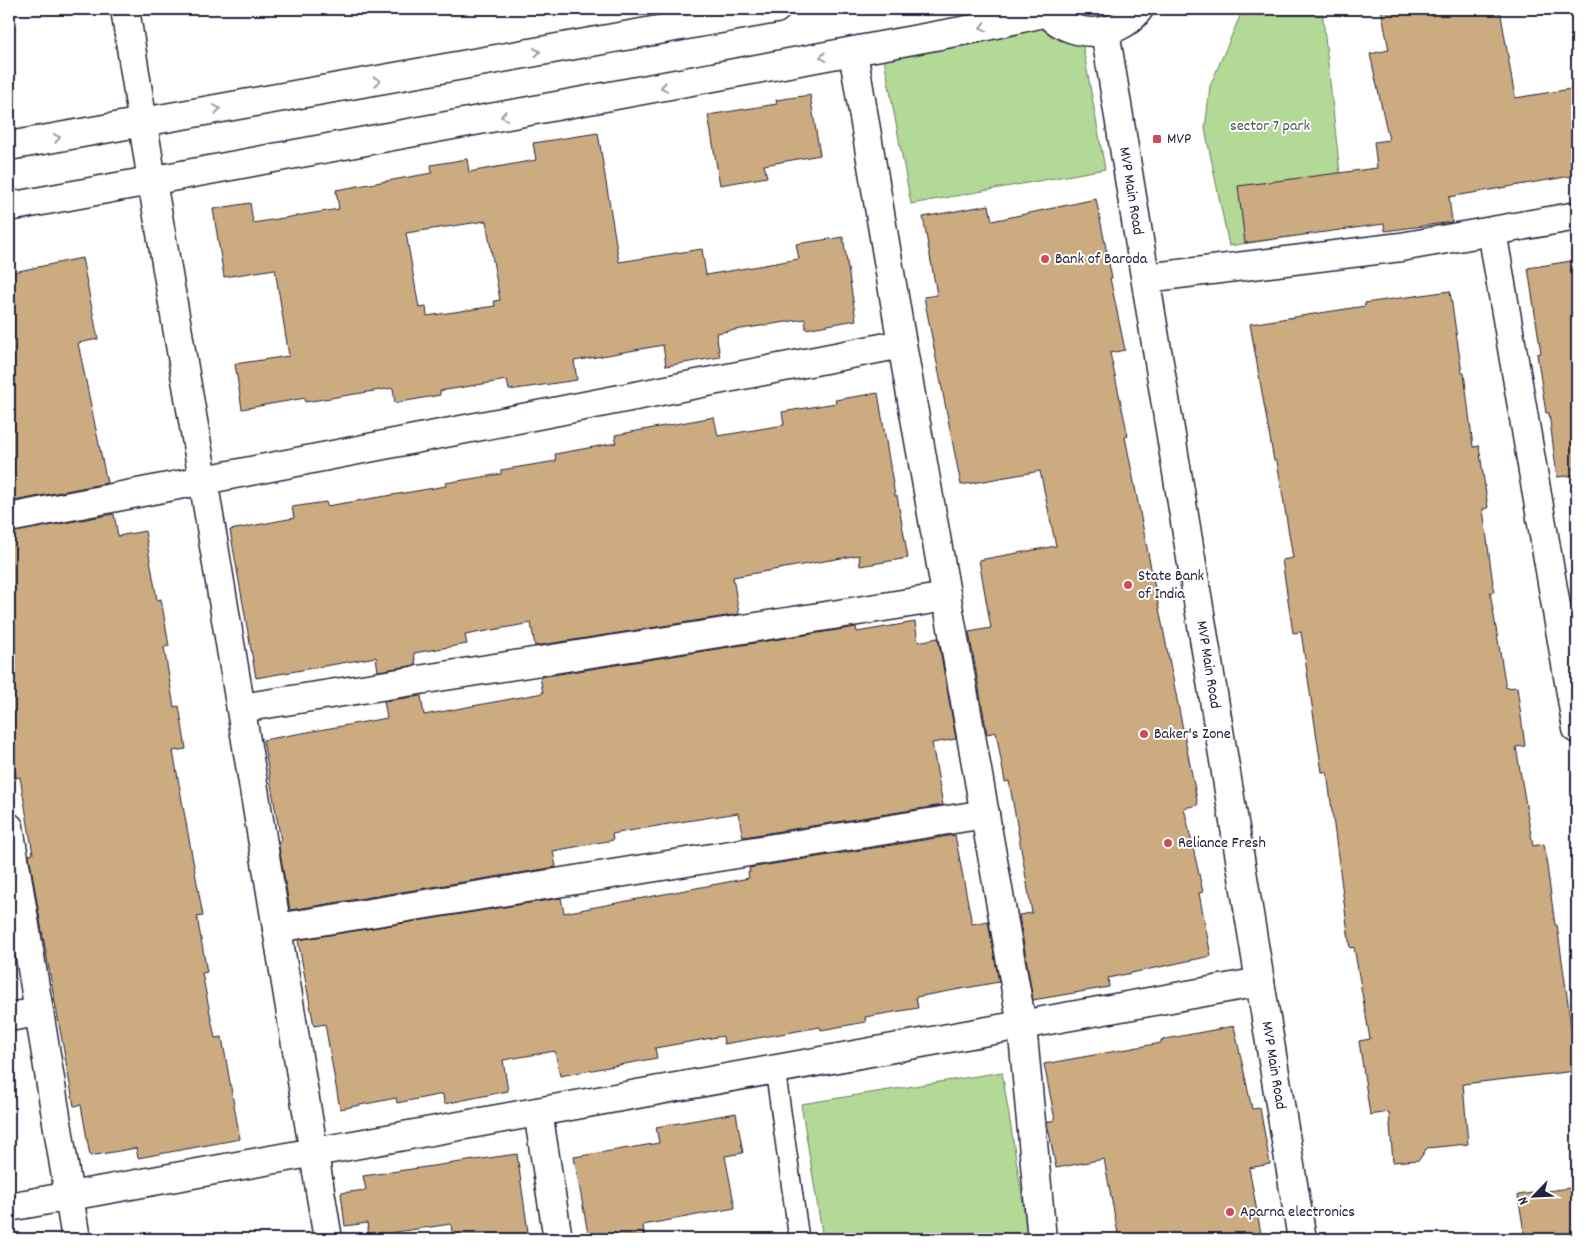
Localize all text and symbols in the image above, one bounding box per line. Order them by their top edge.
one-way arrow [979,21,988,32]
one-way arrow [532,47,541,57]
one-way arrow [819,52,828,62]
one-way arrow [372,76,381,86]
one-way arrow [659,81,668,91]
one-way arrow [212,105,221,115]
one-way arrow [499,110,508,121]
park label: sector 7 park [1230,115,1310,138]
place label: MVP [1167,128,1191,151]
one-way arrow [52,133,61,143]
marker: MVP [1151,133,1163,145]
street label: MVP Main Road [1113,145,1150,237]
place label: Bank of Baroda [1055,248,1148,271]
marker: Bank of Baroda [1039,253,1051,265]
place label: State Bank of India [1138,565,1204,606]
marker: State Bank of India [1122,579,1134,591]
street label: MVP Main Road [1190,619,1227,710]
place label: Baker's Zone [1154,723,1231,746]
marker: Baker's Zone [1138,728,1150,740]
place label: Reliance Fresh [1178,832,1266,855]
marker: Reliance Fresh [1162,837,1174,849]
street label: MVP Main Road [1255,1020,1292,1111]
north arrow [1508,1170,1558,1220]
text: N [1513,1193,1534,1208]
place label: Aparna electronics [1240,1201,1355,1224]
marker: Aparna electronics [1224,1206,1236,1218]

